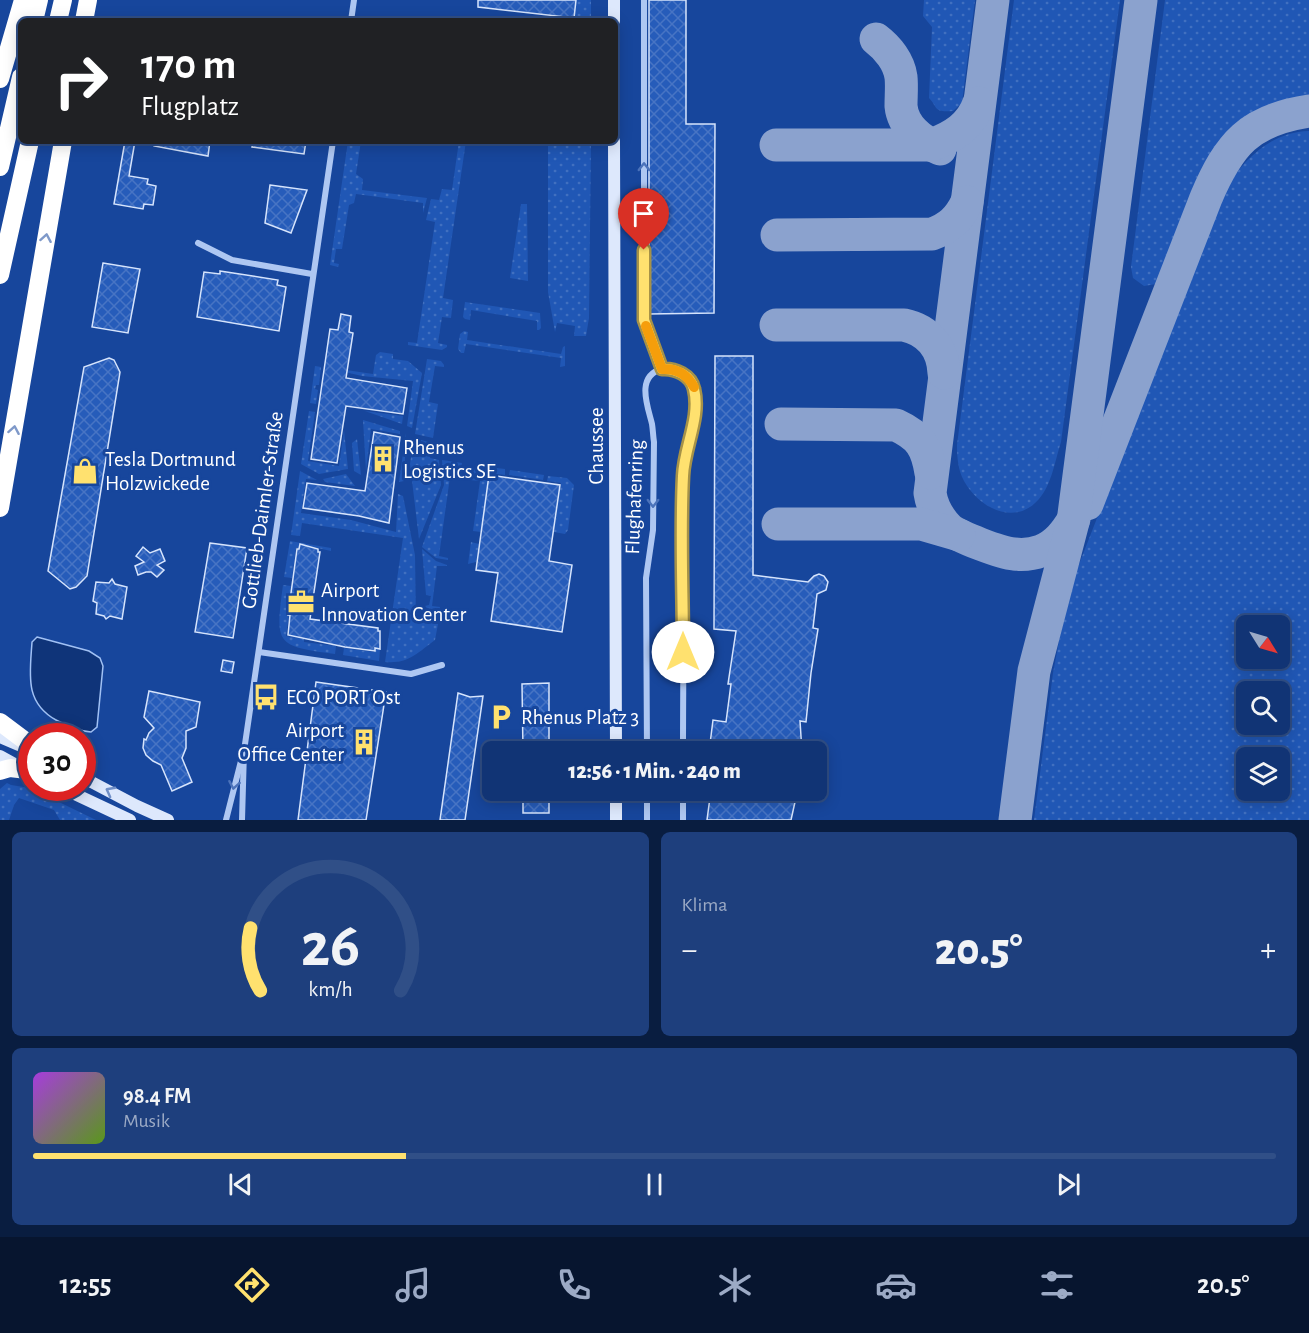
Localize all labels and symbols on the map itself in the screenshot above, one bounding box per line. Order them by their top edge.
one-way arrow [638,162,650,171]
pin [618,188,669,250]
one-way arrow [39,233,52,243]
street label: Chaussee [586,407,607,485]
street label: Gottlieb-Daimler-Straße [238,410,287,610]
one-way arrow [7,425,19,435]
place label: Rhenus Logistics SE [403,437,496,482]
street label: Flughafenring [622,438,647,555]
building icon: Rhenus Logistics SE [368,444,398,474]
place label: Tesla Dortmund Holzwickede [105,449,236,494]
shop icon: Tesla Dortmund Holzwickede [70,456,100,486]
one-way arrow [647,498,659,507]
place label: Airport Innovation Center [321,580,466,625]
office icon: Airport Innovation Center [286,587,316,617]
north arrow [1236,615,1290,669]
position arrow [651,620,715,684]
bus stop icon: ECO PORT Ost [251,682,281,712]
place label: ECO PORT Ost [286,687,400,708]
parking icon: Rhenus Platz 3 [486,702,516,732]
place label: Rhenus Platz 3 [521,707,639,728]
place label: Airport Office Center [238,720,344,765]
speed limit sign: 30 [18,723,96,801]
building icon: Airport Office Center [349,727,379,757]
one-way arrow [229,781,241,790]
one-way arrow [105,787,116,799]

